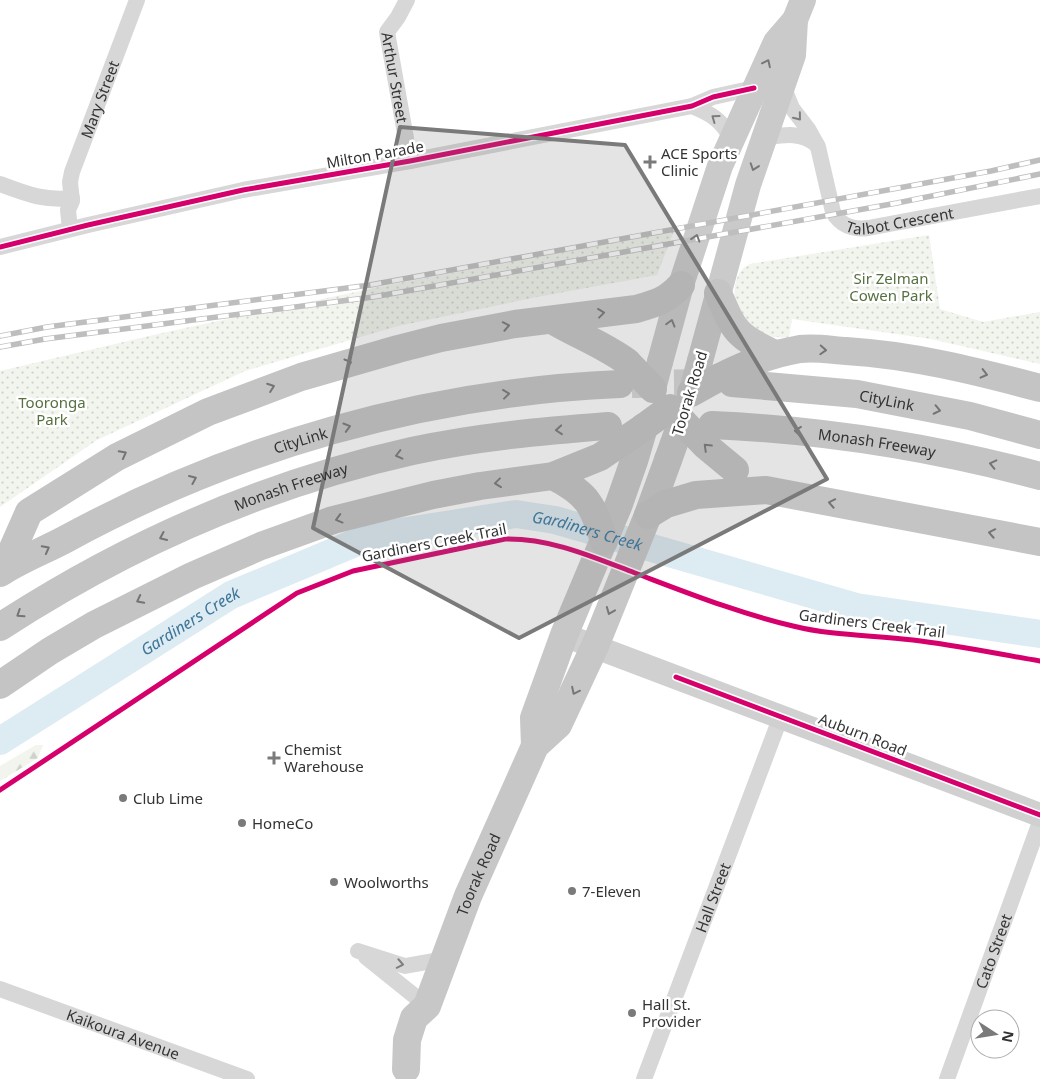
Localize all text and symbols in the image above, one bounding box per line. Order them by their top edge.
street label: Arthur Street [377,30,413,125]
street label: Mary Street [76,57,123,141]
one-way arrow [760,59,770,68]
one-way arrow [793,111,802,120]
one-way arrow [711,115,721,124]
street label: Milton Parade [325,136,425,172]
place label: ACE Sports Clinic [661,143,737,180]
marker: ACE Sports Clinic [643,155,657,169]
one-way arrow [750,163,760,171]
street label: Talbot Crescent [843,202,956,239]
one-way arrow [691,235,701,243]
park label: Sir Zelman Cowen Park [849,268,933,305]
one-way arrow [597,308,605,319]
one-way arrow [665,320,675,328]
one-way arrow [502,321,511,332]
one-way arrow [819,344,827,355]
street label: Toorak Road [667,348,711,438]
one-way arrow [343,358,352,368]
one-way arrow [979,368,987,378]
one-way arrow [266,383,275,393]
street label: CityLink [858,385,916,415]
one-way arrow [501,389,510,399]
park label: Tooronga Park [18,392,86,429]
one-way arrow [932,404,941,414]
street label: CityLink [271,422,330,458]
one-way arrow [342,422,350,432]
one-way arrow [555,424,563,435]
street label: Monash Freeway [817,424,938,462]
one-way arrow [794,425,802,436]
one-way arrow [704,444,713,453]
one-way arrow [394,449,403,460]
one-way arrow [118,450,127,460]
street label: Monash Freeway [231,458,350,515]
one-way arrow [988,459,997,470]
one-way arrow [188,474,197,485]
one-way arrow [494,477,502,488]
one-way arrow [828,498,837,508]
water label: Gardiners Creek [531,506,646,556]
one-way arrow [335,513,344,524]
street label: Gardiners Creek Trail [360,518,508,566]
one-way arrow [988,529,996,539]
one-way arrow [159,530,168,541]
one-way arrow [41,545,50,555]
water label: Gardiners Creek [136,581,244,660]
one-way arrow [137,594,146,604]
street label: Gardiners Creek Trail [798,604,946,642]
one-way arrow [606,606,616,615]
one-way arrow [16,607,25,617]
one-way arrow [571,685,581,694]
street label: Auburn Road [816,708,910,760]
place label: Chemist Warehouse [284,739,364,776]
marker: Chemist Warehouse [268,752,280,764]
place label: Club Lime [133,788,203,808]
marker: Club Lime [117,792,129,804]
place label: HomeCo [252,813,313,833]
marker: HomeCo [236,817,248,829]
street label: Toorak Road [452,830,505,918]
street label: Hall Street [690,859,735,935]
place label: Woolworths [344,872,429,892]
marker: Woolworths [328,876,340,888]
place label: 7-Eleven [582,881,641,901]
marker: 7-Eleven [566,885,578,897]
street label: Cato Street [971,910,1016,991]
one-way arrow [396,958,405,968]
place label: Hall St. Provider [642,994,701,1031]
street label: Kaikoura Avenue [64,1004,182,1064]
marker: Hall St. Provider [626,1007,638,1019]
north arrow [970,1009,1020,1059]
text: N [998,1029,1019,1044]

